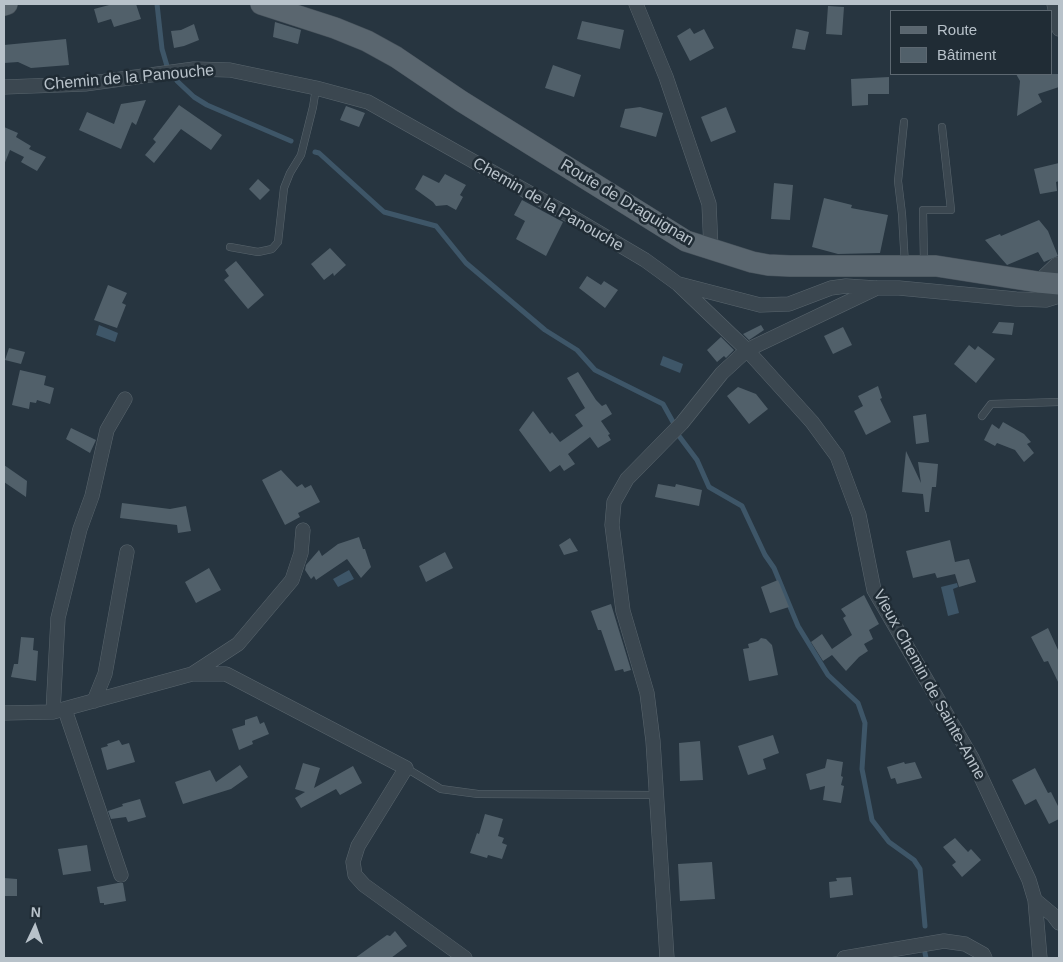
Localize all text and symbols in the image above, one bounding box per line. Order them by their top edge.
legend [890,10,1053,75]
text: Route [937,21,977,38]
text: Bâtiment [937,46,996,63]
street label: Chemin de la Panouche [43,61,215,95]
street label: Chemin de la Panouche [469,154,627,256]
street label: Route de Draguignan [557,156,697,250]
street label: Vieux Chemin de Sainte-Anne [869,587,989,783]
north arrow [10,902,60,952]
text: N [30,904,41,920]

